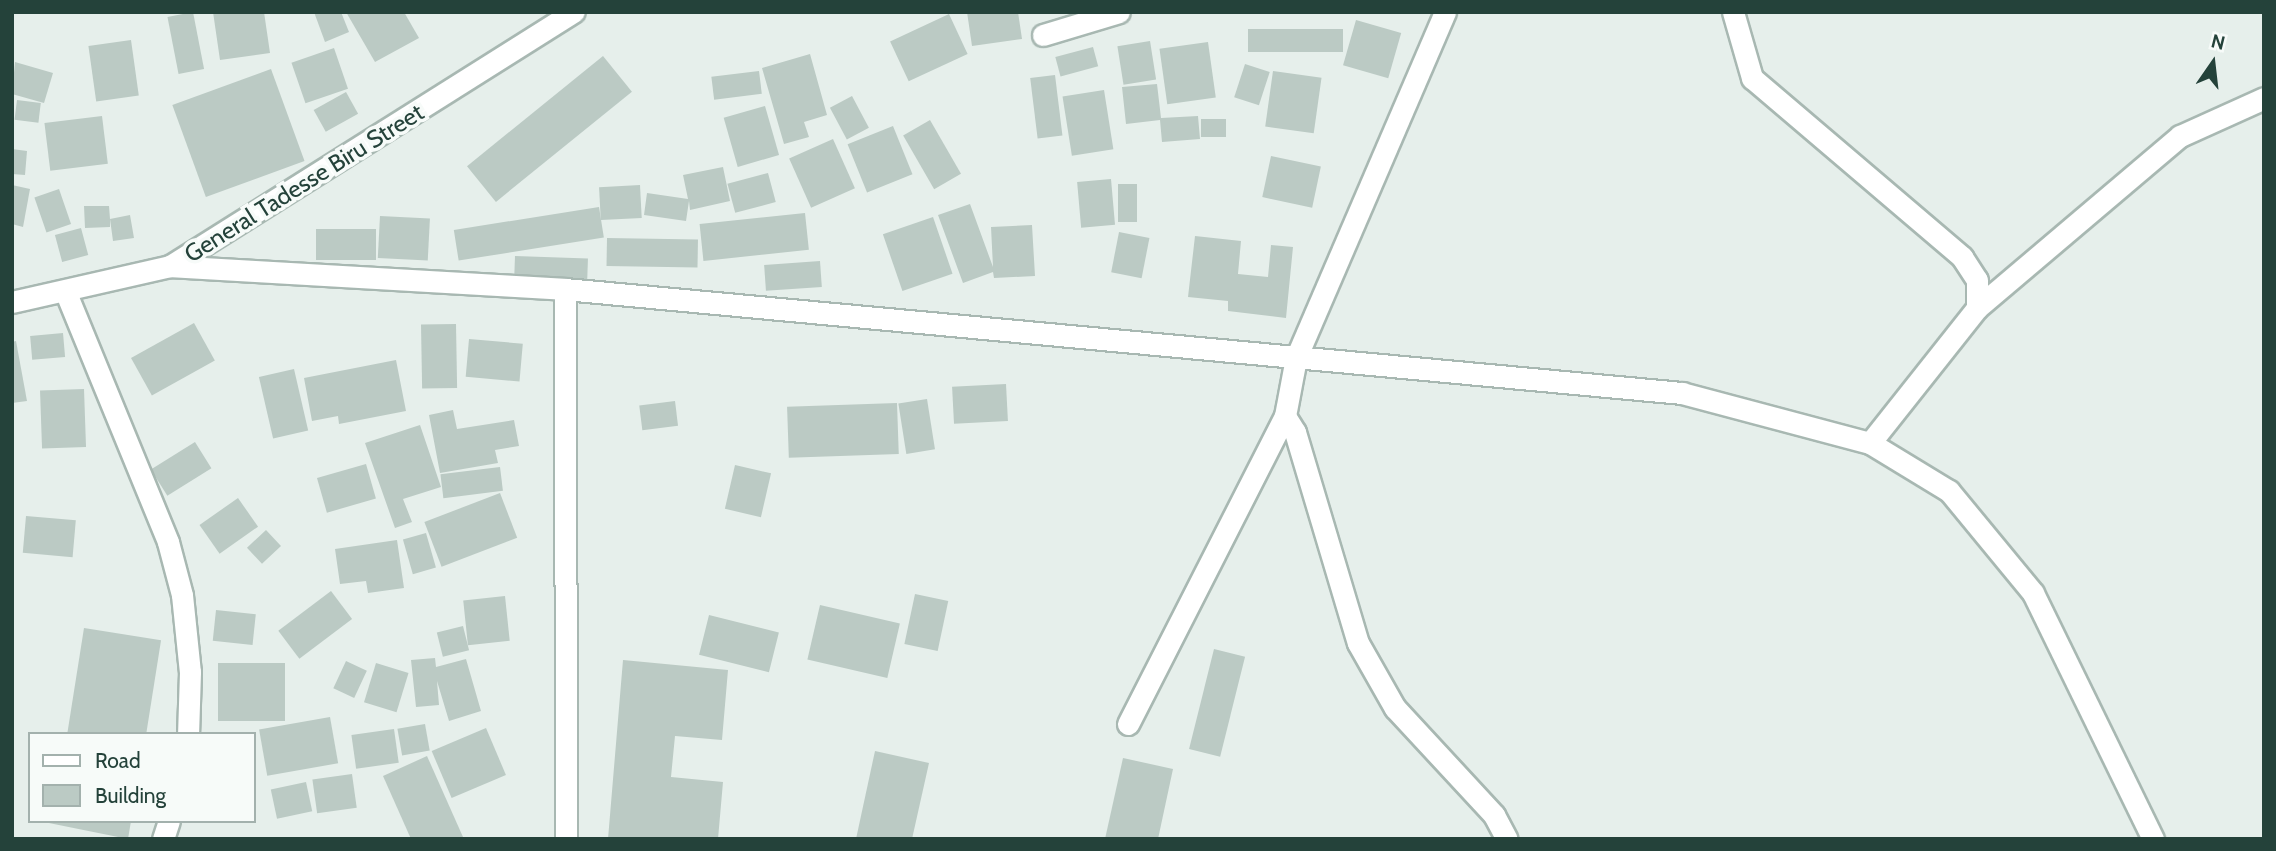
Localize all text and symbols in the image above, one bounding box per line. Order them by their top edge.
north arrow [2178,28,2248,98]
text: N [2209,29,2228,55]
street label: General Tadesse Biru Street [179,98,429,268]
legend [28,732,256,823]
text: Road [95,748,141,773]
text: Building [95,783,166,808]

